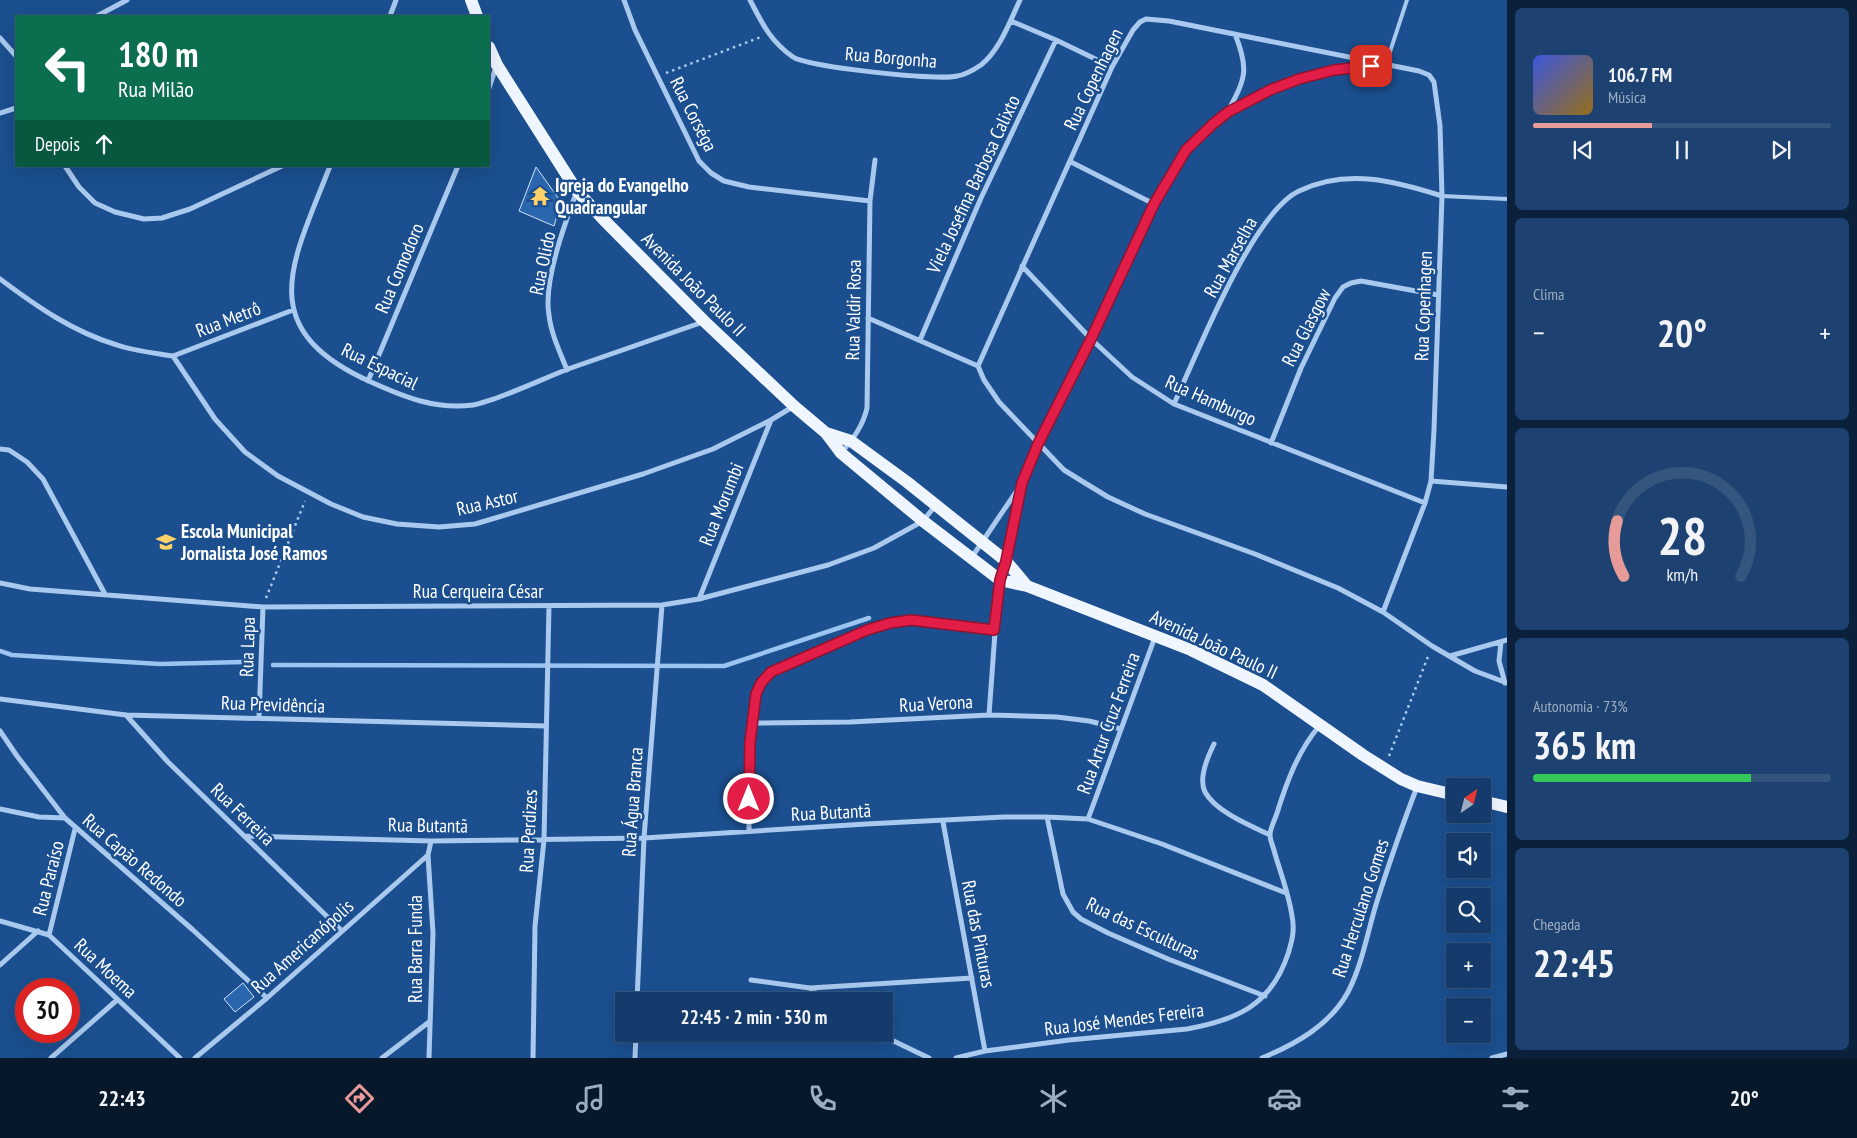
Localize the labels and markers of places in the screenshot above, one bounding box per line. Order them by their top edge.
pin [1350,45,1392,87]
place label: Igreja do Evangelho Quadrangular [555,173,689,219]
temple icon: Igreja do Evangelho Quadrangular [529,185,551,207]
place label: Escola Municipal Jornalista José Ramos [180,519,328,565]
school or university icon: Escola Municipal Jornalista José Ramos [155,531,177,553]

